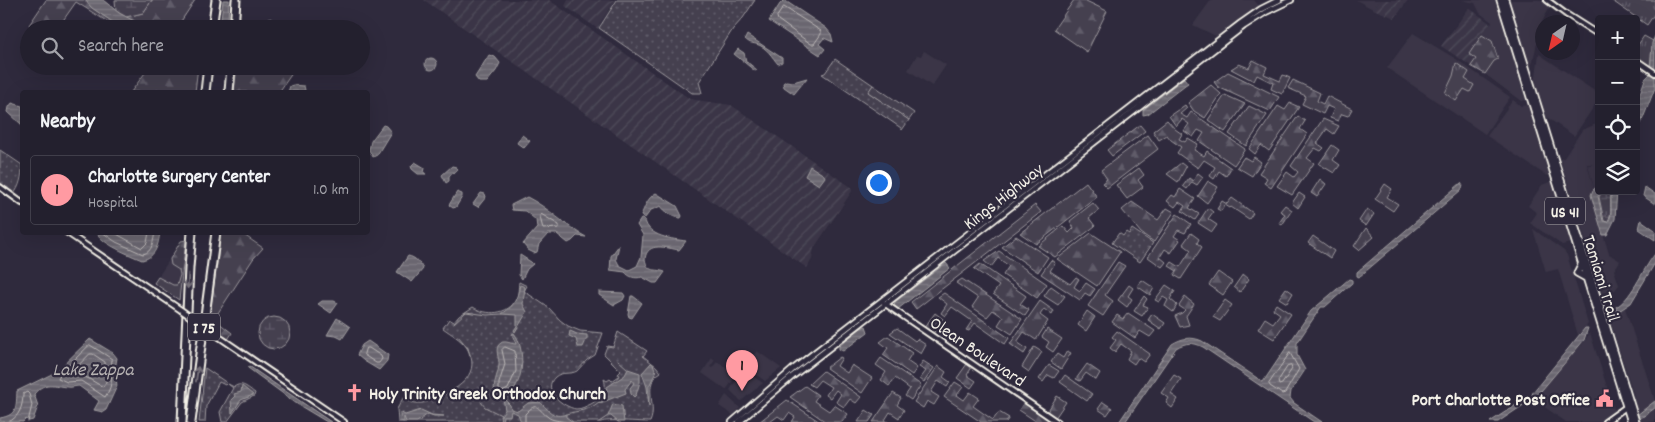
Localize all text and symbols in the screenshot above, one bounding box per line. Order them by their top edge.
north arrow [1535,15,1580,60]
map controls [1595,15,1640,195]
button: + [1595,15,1640,60]
search box [20,20,370,75]
icon: search [38,34,66,62]
text: Search here [78,34,164,61]
button: − [1595,60,1640,105]
button: locate [1595,105,1640,150]
text: Nearby [40,108,95,138]
button: layers [1595,150,1640,195]
street label: Kings Highway [959,158,1050,237]
text: Charlotte Surgery Center [88,165,270,192]
your location [866,170,892,196]
text: 1 [55,179,59,202]
text: 1.0 km [313,179,349,202]
text: Hospital [88,192,138,215]
road number: US 41 [1545,198,1585,225]
street label: Tamiami Trail [1575,232,1625,326]
one-way arrow [184,273,193,289]
street label: Olean Boulevard [924,312,1030,394]
road number: I 75 [188,314,220,341]
pin: 1 [726,350,758,391]
water label: Lake Zappa [53,358,135,385]
one-way arrow [193,366,203,382]
church icon: Holy Trinity Greek Orthodox Church [345,383,365,403]
place label: Holy Trinity Greek Orthodox Church [369,383,606,408]
place label: Port Charlotte Post Office [1412,389,1590,414]
public building icon: Port Charlotte Post Office [1594,389,1614,409]

